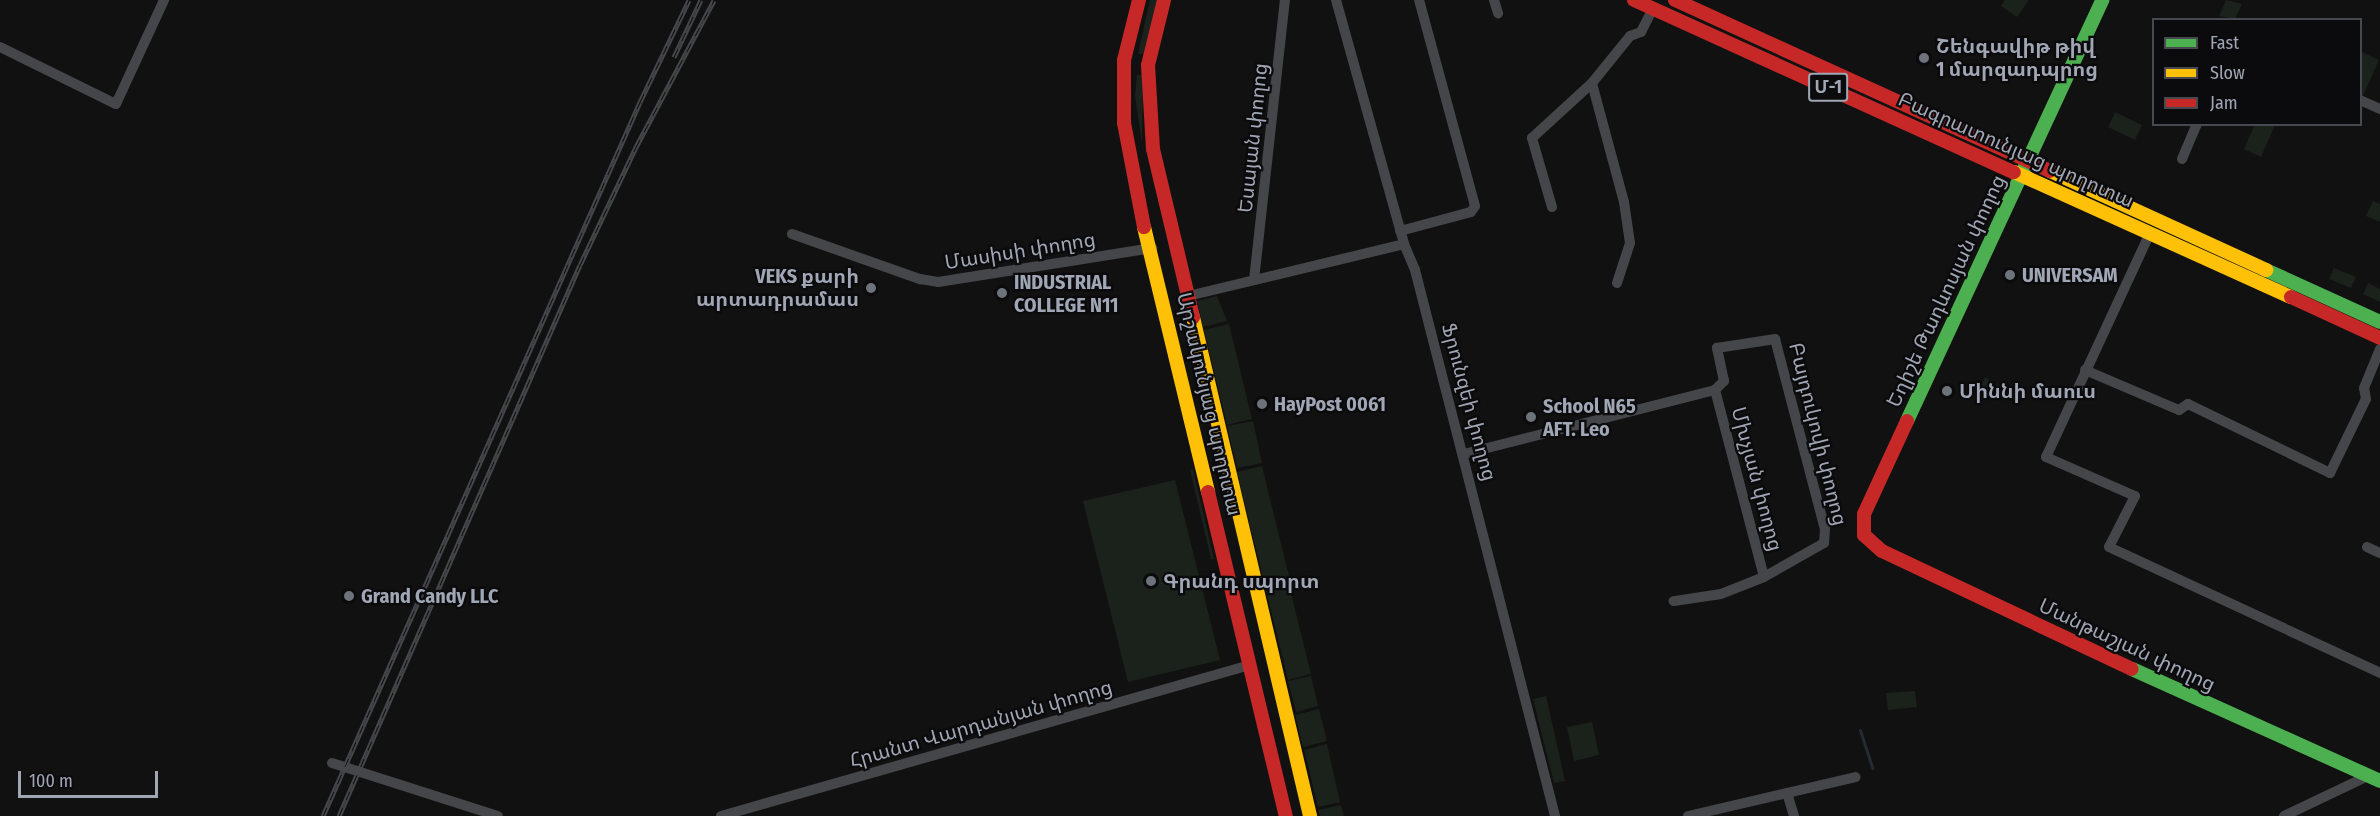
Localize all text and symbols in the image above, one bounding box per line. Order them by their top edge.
legend [2152,18,2362,126]
text: Fast [2210,32,2239,54]
place label: Շենգավիթ թիվ 1 մարզադպրոց [1936,34,2098,81]
marker: Շենգավիթ թիվ 1 մարզադպրոց [1917,51,1931,65]
street label: Եսայան փողոց [1233,62,1273,214]
text: Slow [2210,62,2245,84]
road number: Մ-1 [1807,72,1849,102]
street label: Բագրատունյաց պողոտա [1895,87,2137,213]
text: Jam [2210,92,2238,114]
street label: Եղիշե Թադևոսյան փողոց [1882,171,2010,411]
street label: Մասիսի փողոց [943,227,1097,275]
place label: UNIVERSAM [2022,263,2118,287]
place label: VEKS քարի արտադրամաս [696,264,859,311]
marker: UNIVERSAM [2003,268,2017,282]
place label: INDUSTRIAL COLLEGE N11 [1014,270,1118,317]
marker: VEKS քարի արտադրամաս [864,281,878,295]
marker: INDUSTRIAL COLLEGE N11 [995,286,1009,300]
street label: Արշակունյաց պողոտա [1172,290,1246,518]
street label: Ֆրունզեի փողոց [1436,320,1502,484]
street label: Բայդուկովի փողոց [1784,340,1852,528]
place label: Միննի մաուս [1959,379,2096,403]
marker: Միննի մաուս [1940,384,1954,398]
place label: HayPost 0061 [1274,392,1386,416]
place label: School N65 AFT. Leo [1543,394,1636,441]
marker: HayPost 0061 [1255,397,1269,411]
street label: Մխչյան փողոց [1726,404,1788,554]
marker: School N65 AFT. Leo [1524,410,1538,424]
place label: Գրանդ սպորտ [1163,569,1319,593]
marker: Գրանդ սպորտ [1144,574,1158,588]
place label: Grand Candy LLC [361,584,499,608]
marker: Grand Candy LLC [342,589,356,603]
street label: Մանթաշյան փողոց [2035,594,2219,696]
street label: Հրանտ Վարդանյան փողոց [847,675,1115,773]
scale bar [21,759,160,797]
text: 100 m [29,770,73,792]

